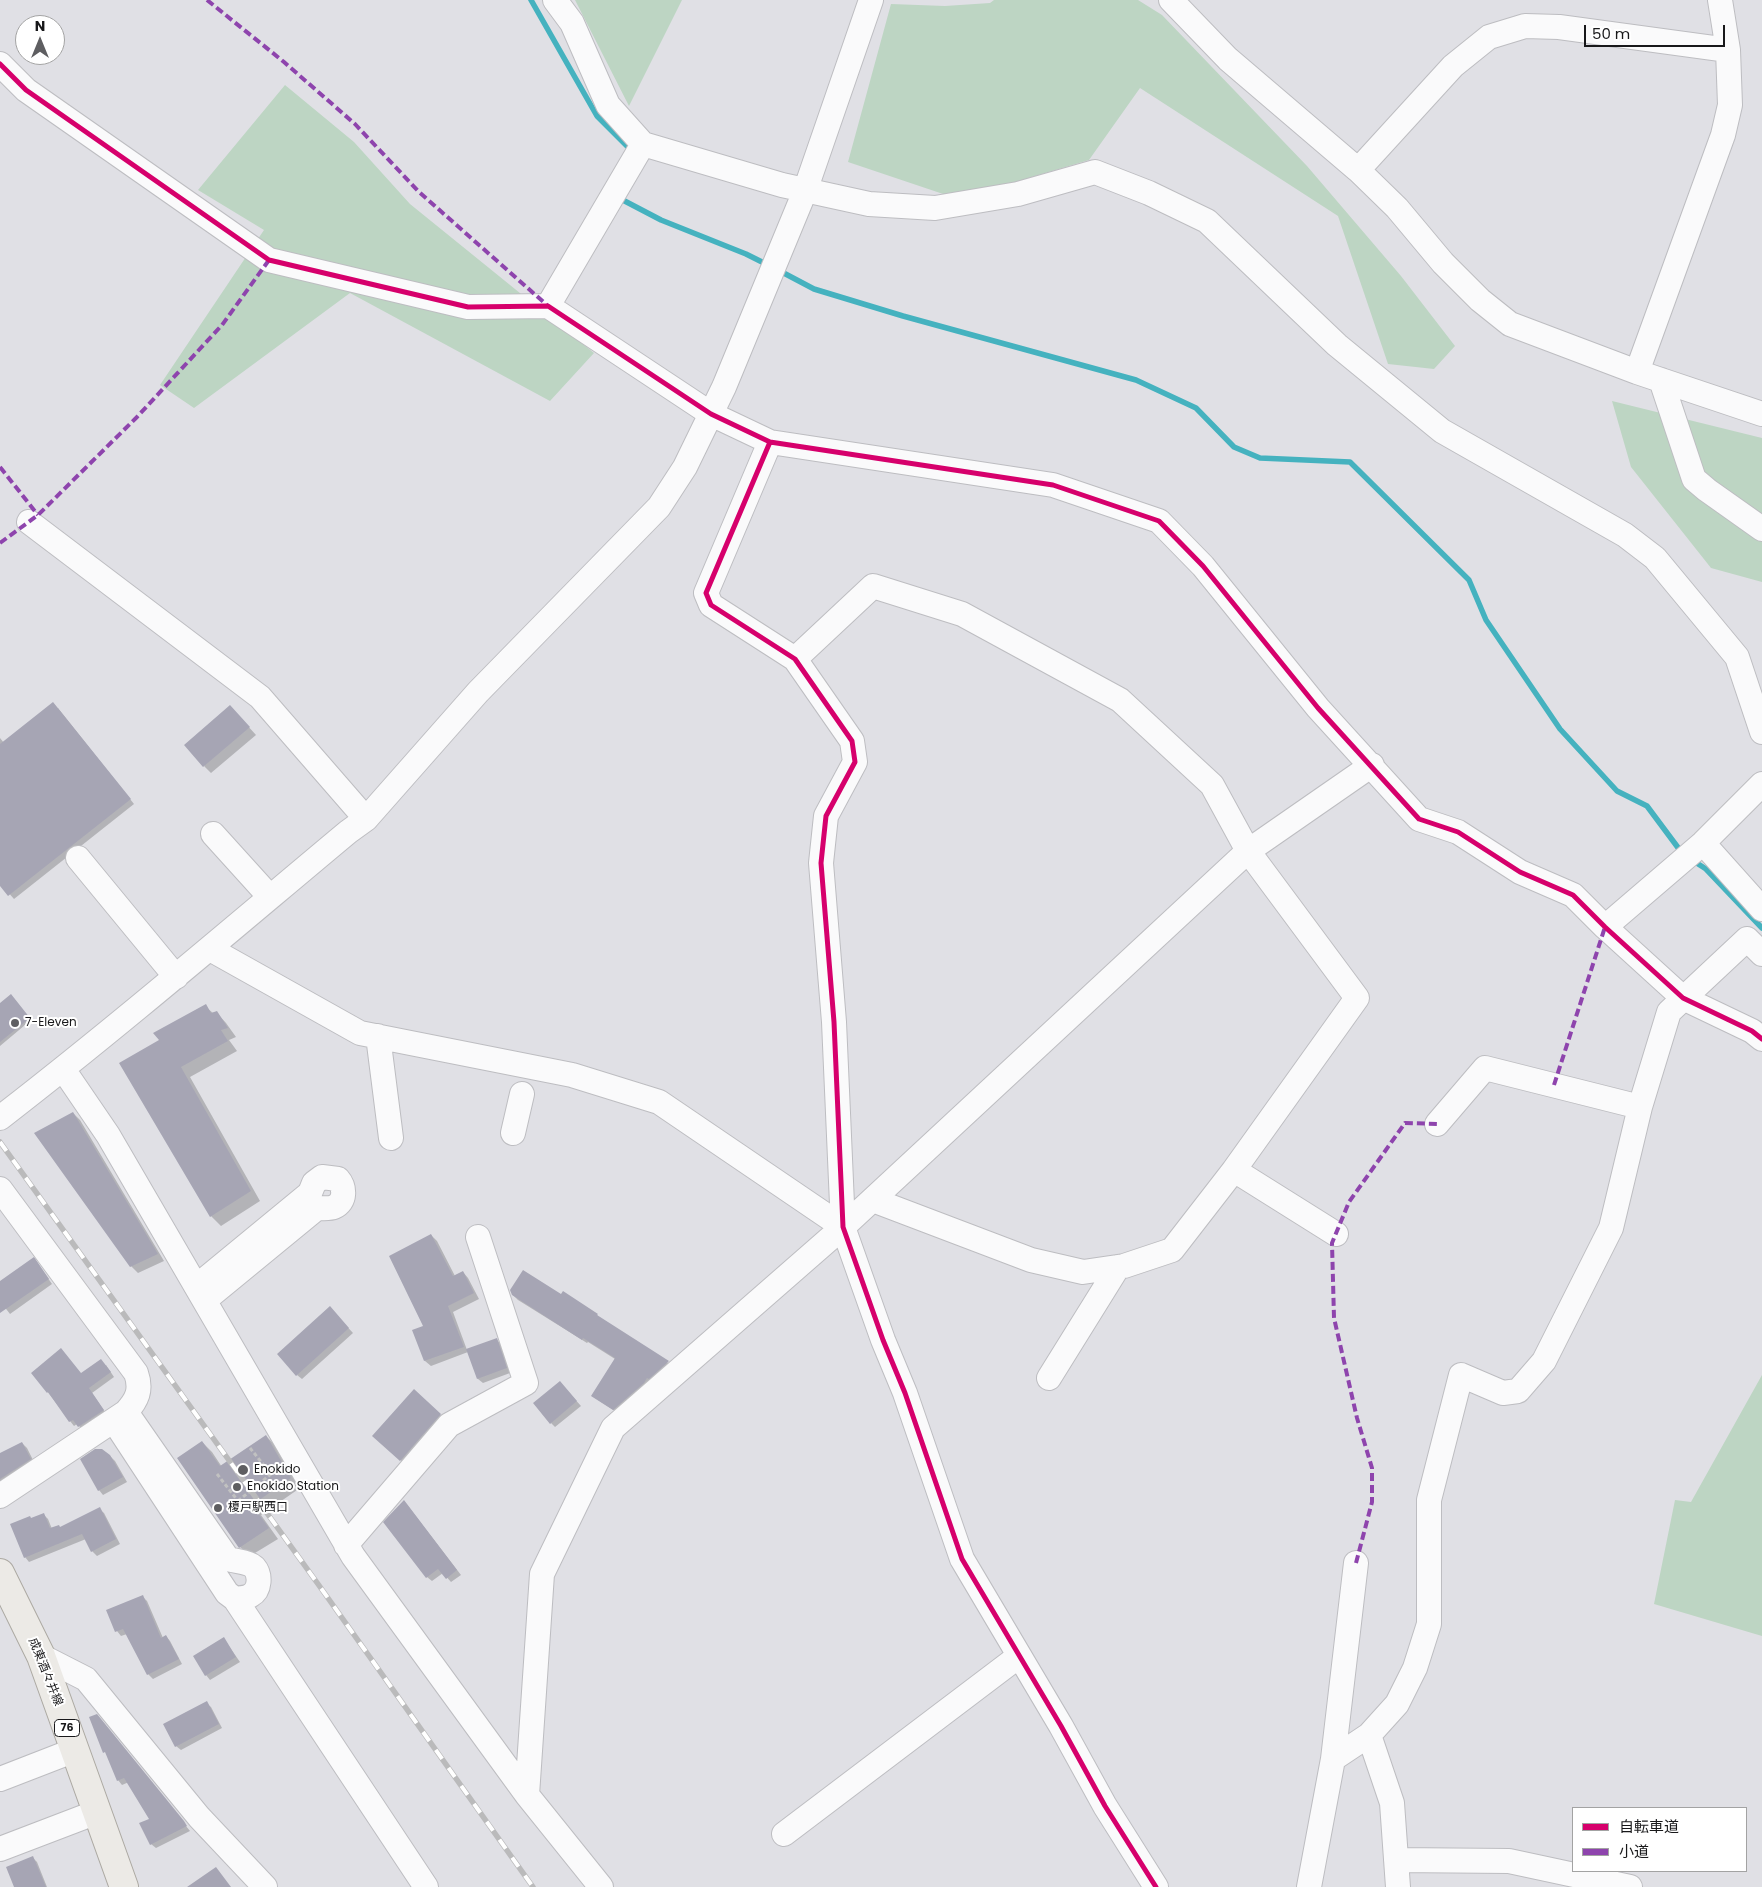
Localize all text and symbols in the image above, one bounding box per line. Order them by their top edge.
north arrow [15,15,65,65]
scale bar [1587,15,1728,47]
text: N [35,16,45,36]
text: 50 m [1592,23,1630,44]
place label: 7-Eleven [25,1016,77,1030]
marker: 7-Eleven [9,1017,21,1029]
marker: Enokido [236,1463,250,1477]
place label: Enokido [254,1463,300,1477]
place label: Enokido Station [247,1480,339,1494]
marker: Enokido Station [231,1481,243,1493]
place label: 榎戸駅西口 [228,1501,288,1515]
marker: 榎戸駅西口 [212,1502,224,1514]
street label: 成東酒々井線 [25,1636,65,1708]
road number: 76 [54,1720,80,1736]
legend [1572,1807,1747,1872]
text: 自転車道 [1619,1816,1679,1837]
text: 小道 [1619,1841,1649,1862]

